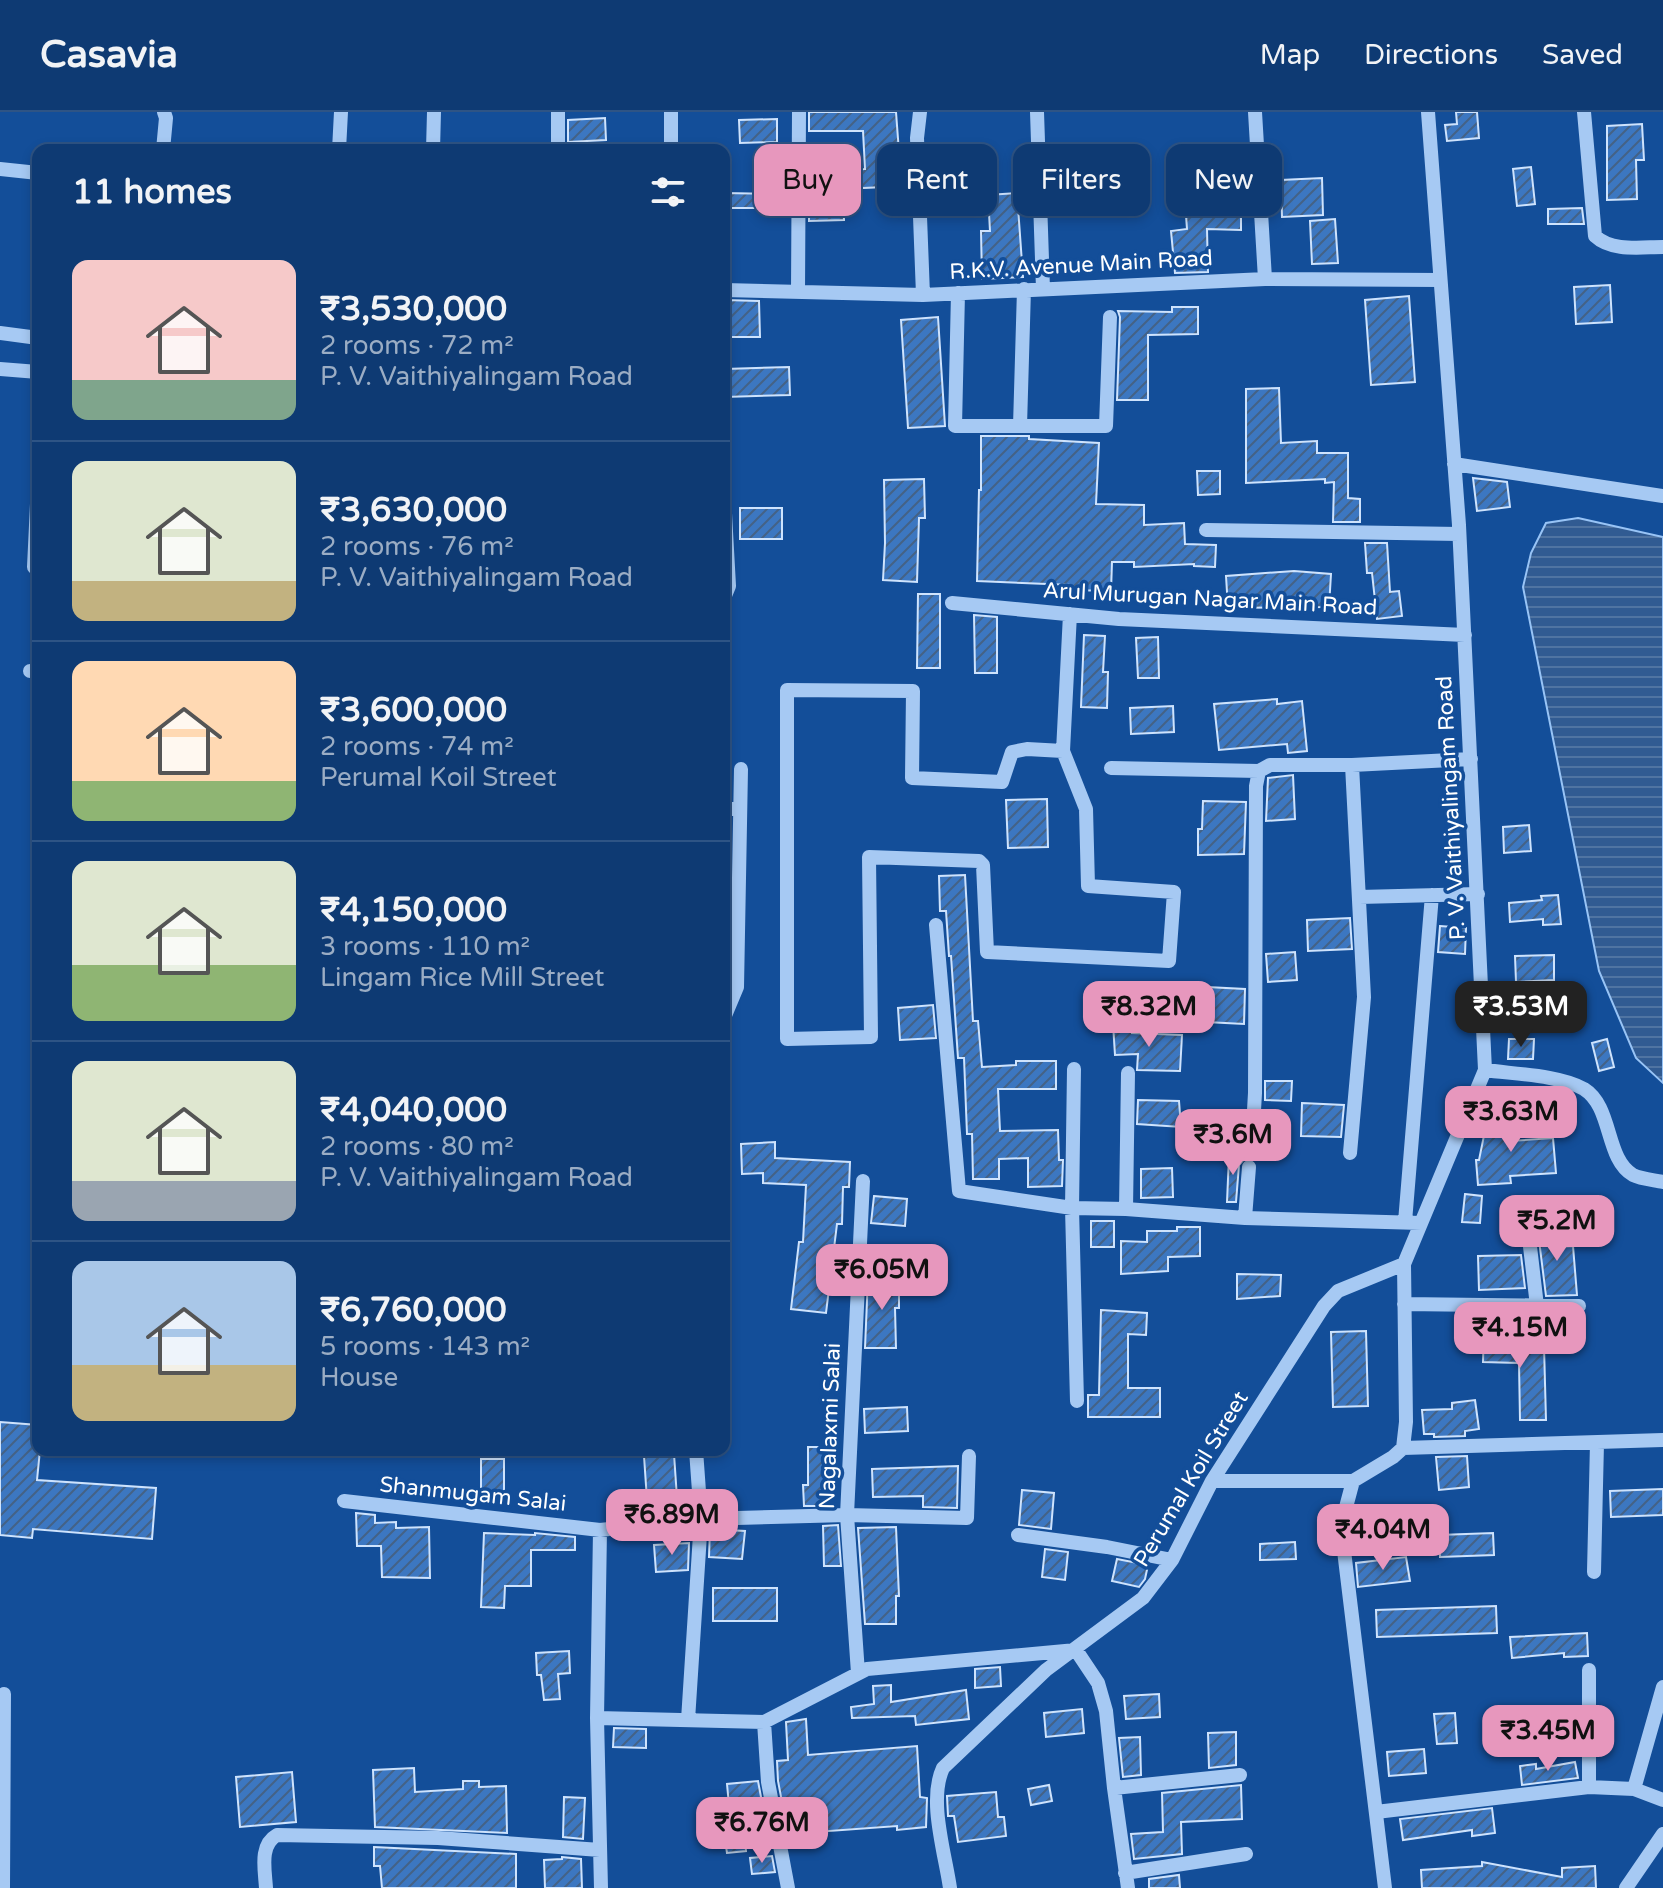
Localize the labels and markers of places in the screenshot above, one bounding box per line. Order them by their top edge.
pin: ₹8.32M [1084,981,1214,1049]
pin: ₹3.53M [1456,981,1586,1049]
pin: ₹3.63M [1446,1086,1576,1154]
pin: ₹3.6M [1177,1109,1289,1177]
pin: ₹5.2M [1501,1195,1613,1263]
pin: ₹6.05M [817,1244,947,1312]
pin: ₹4.15M [1455,1302,1585,1370]
pin: ₹6.89M [607,1489,737,1557]
pin: ₹4.04M [1318,1504,1448,1572]
pin: ₹3.45M [1483,1705,1613,1773]
pin: ₹6.76M [697,1797,827,1865]

